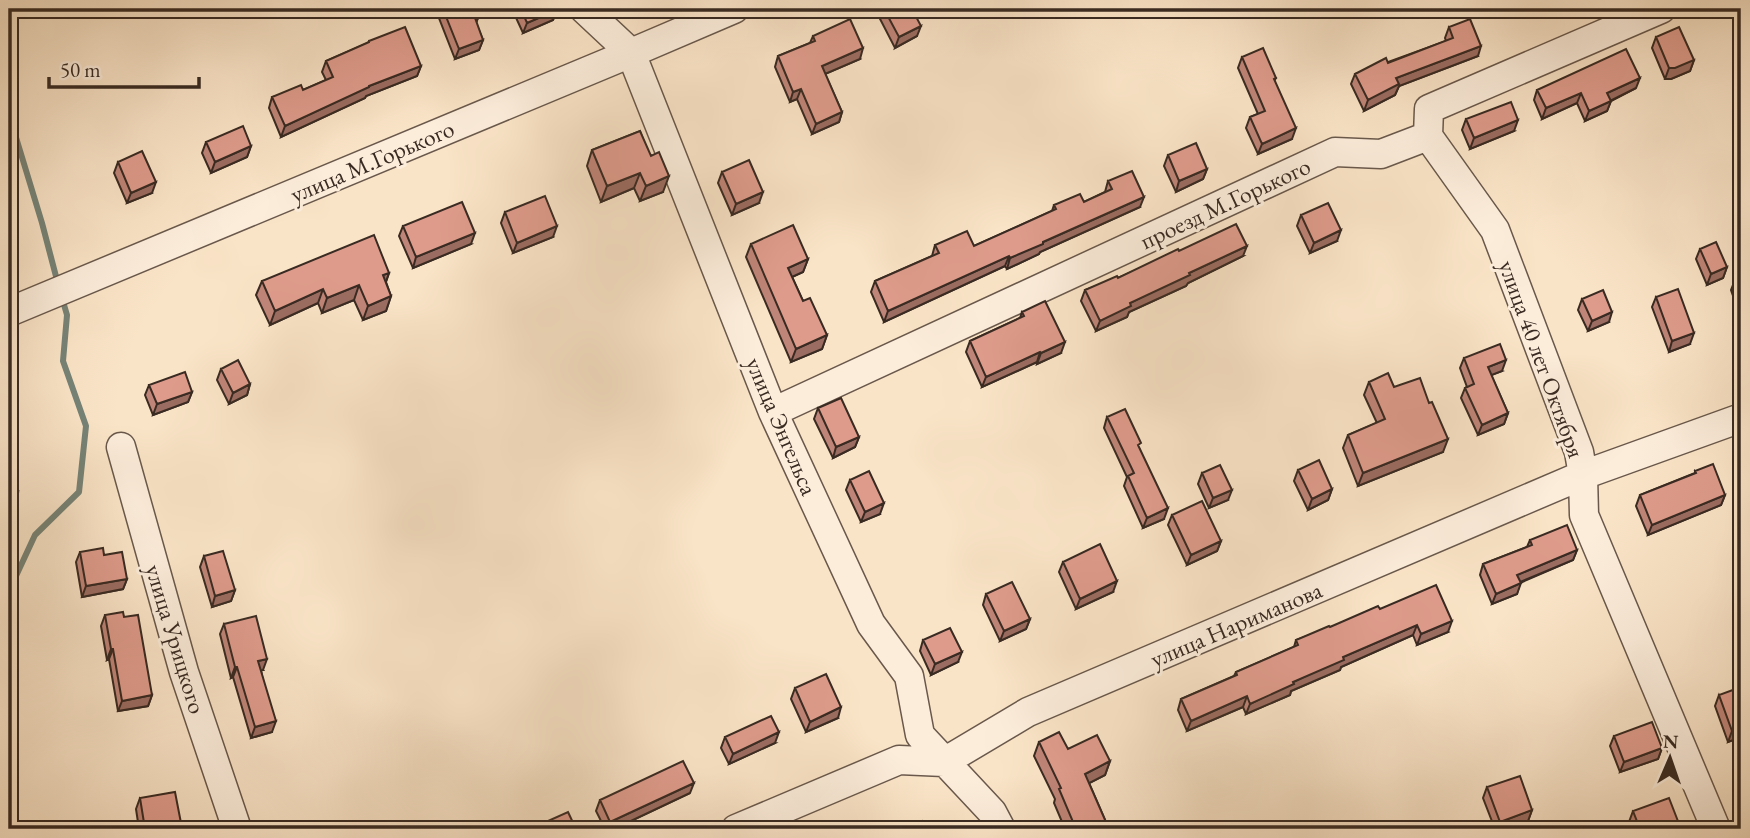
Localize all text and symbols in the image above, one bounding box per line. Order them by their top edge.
scale bar [49,46,200,90]
text: 50 m [60,56,101,83]
street label: улица М.Горького [285,112,459,209]
street label: проезд М.Горького [1135,150,1315,256]
street label: улица 40 лет Октября [1492,256,1592,462]
street label: улица Энгельса [739,352,825,500]
street label: улица Урицкого [139,561,213,718]
street label: улица Нариманова [1145,574,1327,674]
north arrow [1634,722,1704,792]
text: N [1662,729,1679,754]

